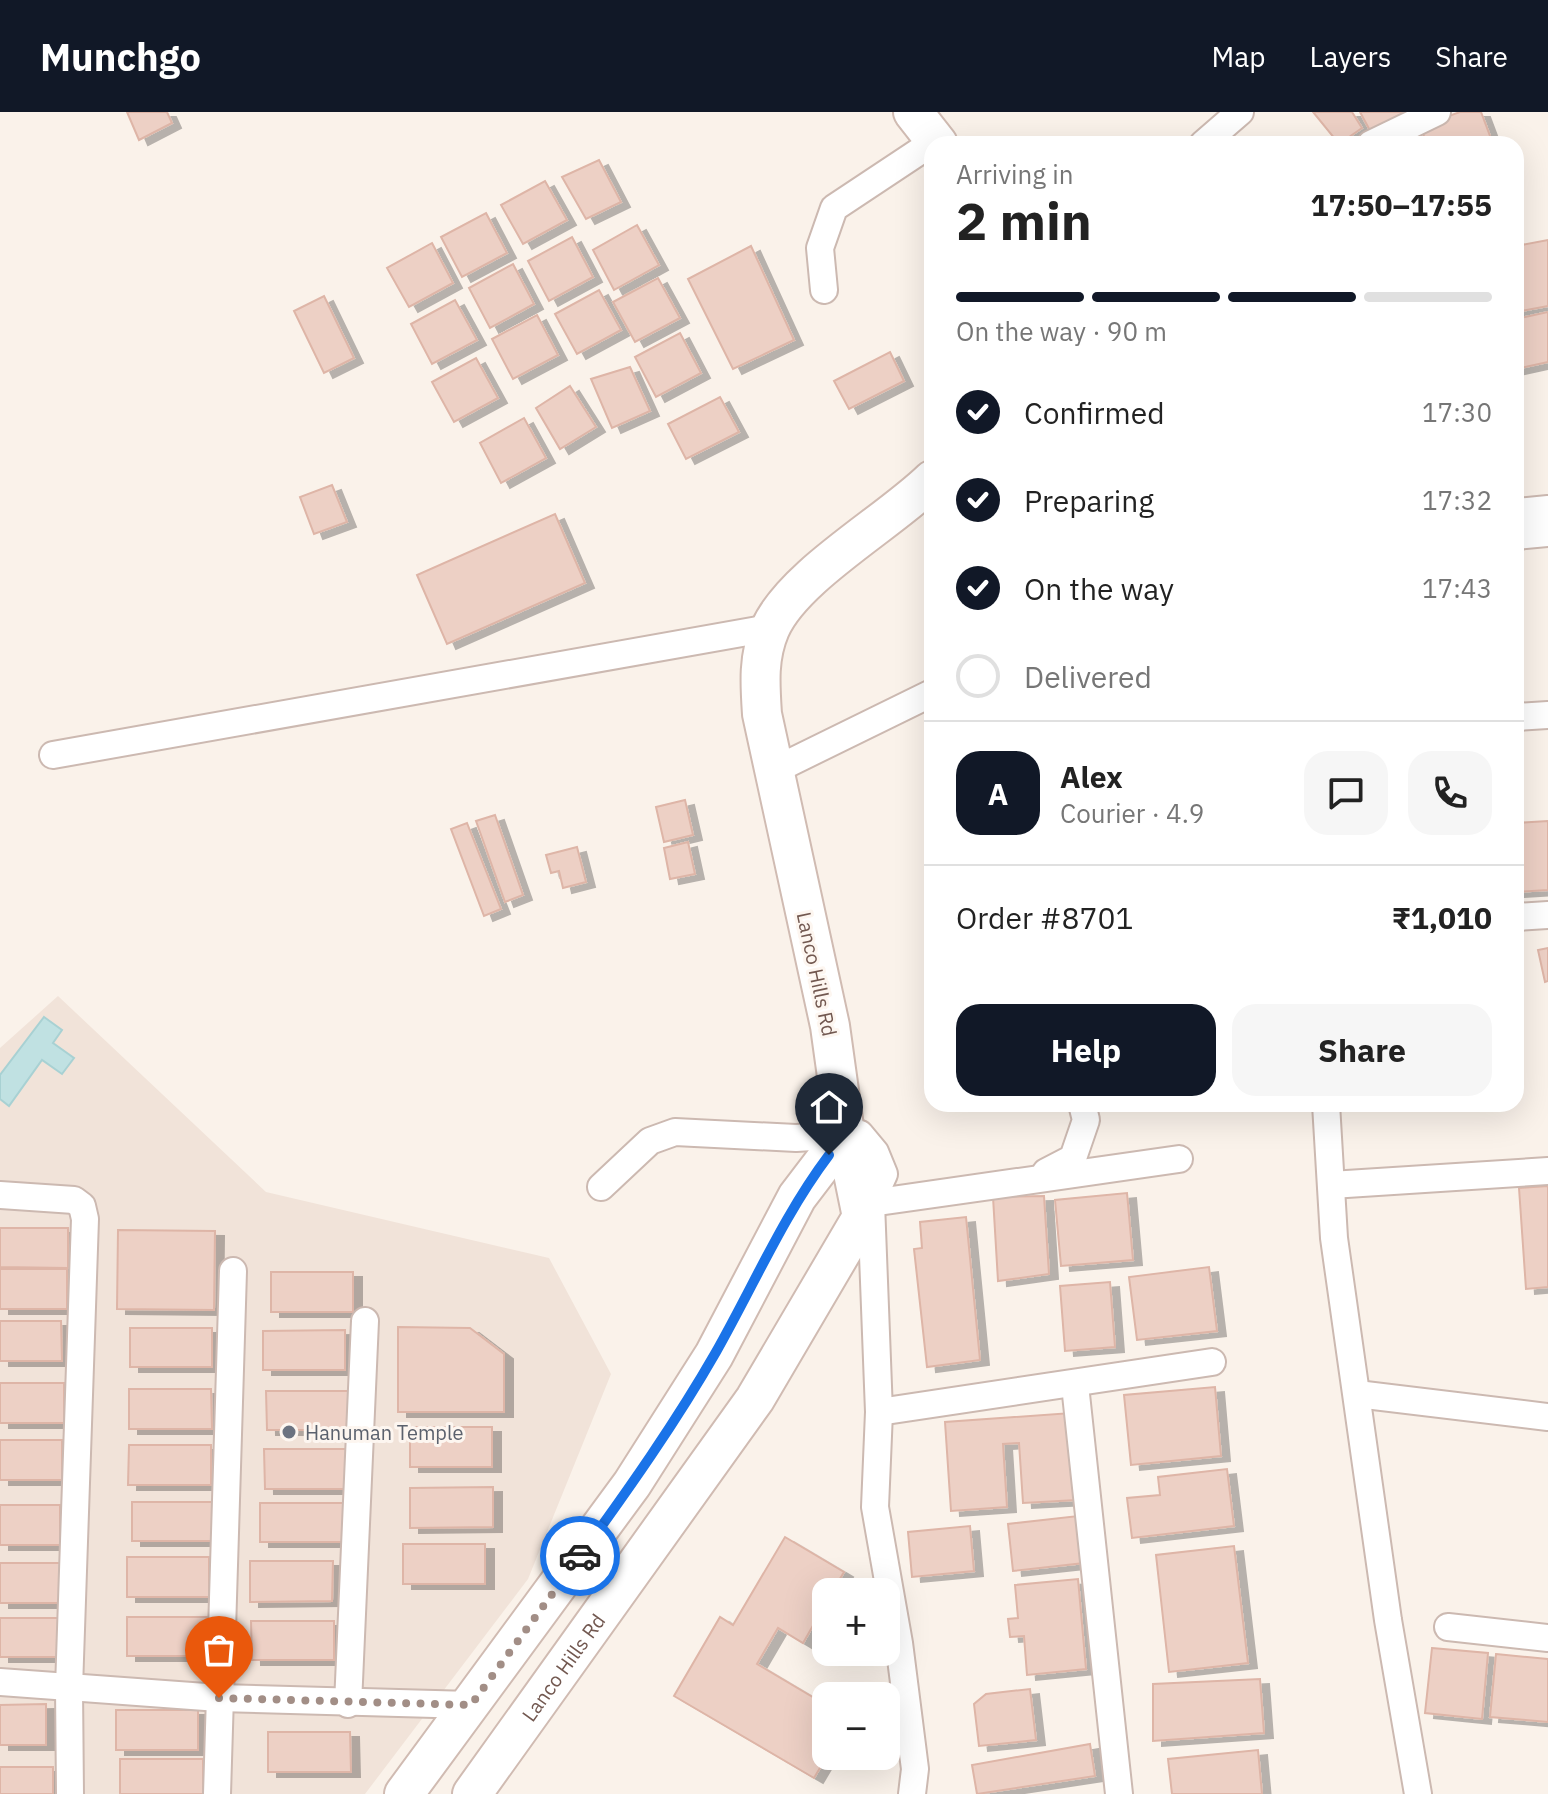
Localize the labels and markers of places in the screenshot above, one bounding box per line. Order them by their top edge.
pin [795,1073,863,1155]
place label: Hanuman Temple [305,1419,463,1446]
marker: Hanuman Temple [280,1423,298,1441]
pin [185,1616,253,1698]

